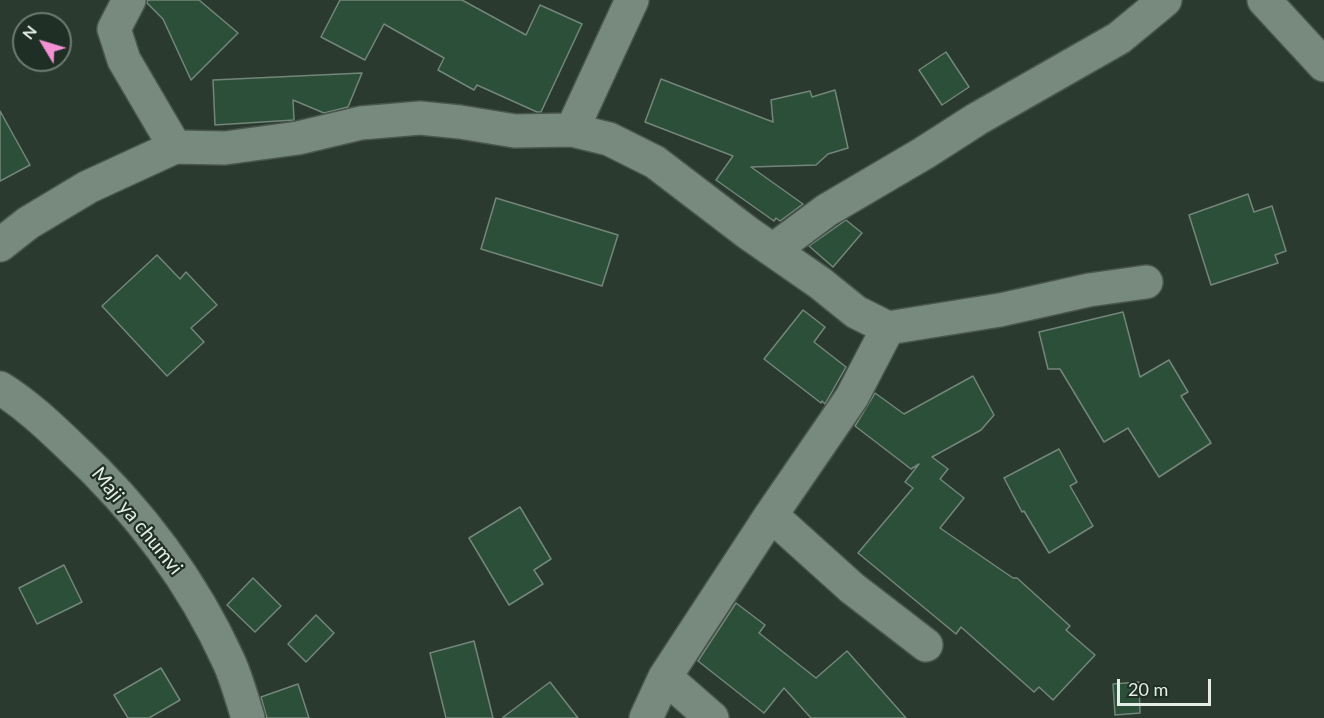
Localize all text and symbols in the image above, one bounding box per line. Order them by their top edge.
north arrow [12,12,72,72]
text: N [18,21,40,43]
street label: Maji ya chumvi [86,462,188,580]
scale bar [1120,667,1214,705]
text: 20 m [1128,678,1168,700]

